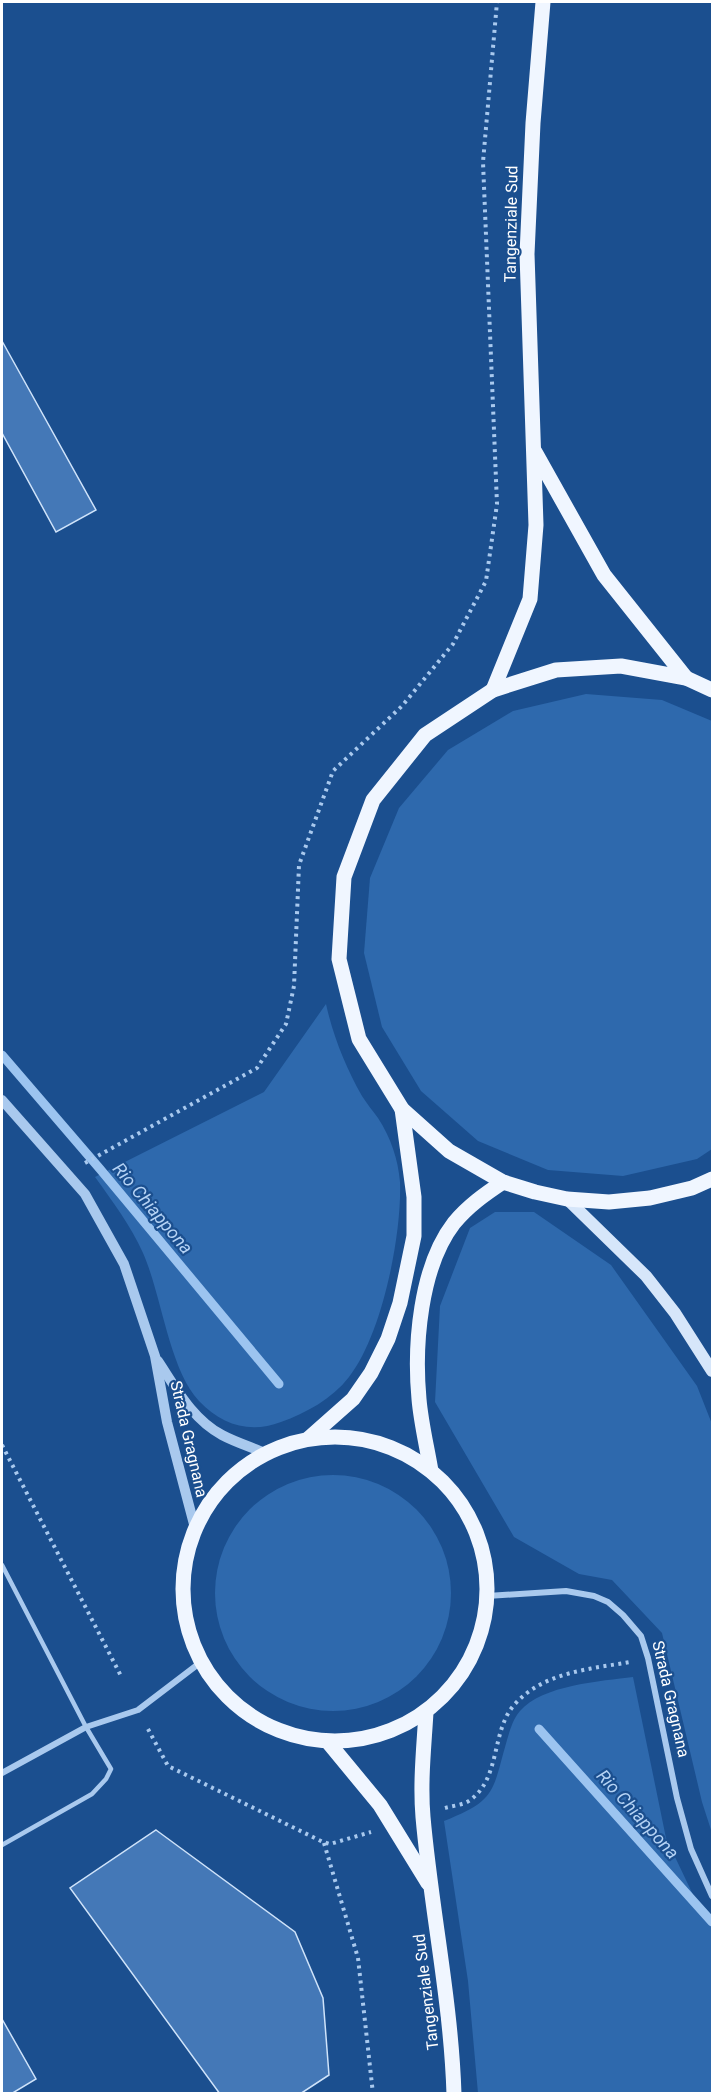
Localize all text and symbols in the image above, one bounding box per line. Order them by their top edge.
street label: Tangenziale Sud [500,165,522,283]
water label: Rio Chiappona [109,1158,197,1258]
street label: Strada Gragnana [166,1379,212,1499]
street label: Strada Gragnana [648,1639,694,1759]
water label: Rio Chiappona [592,1765,684,1863]
street label: Tangenziale Sud [409,1933,443,2051]

